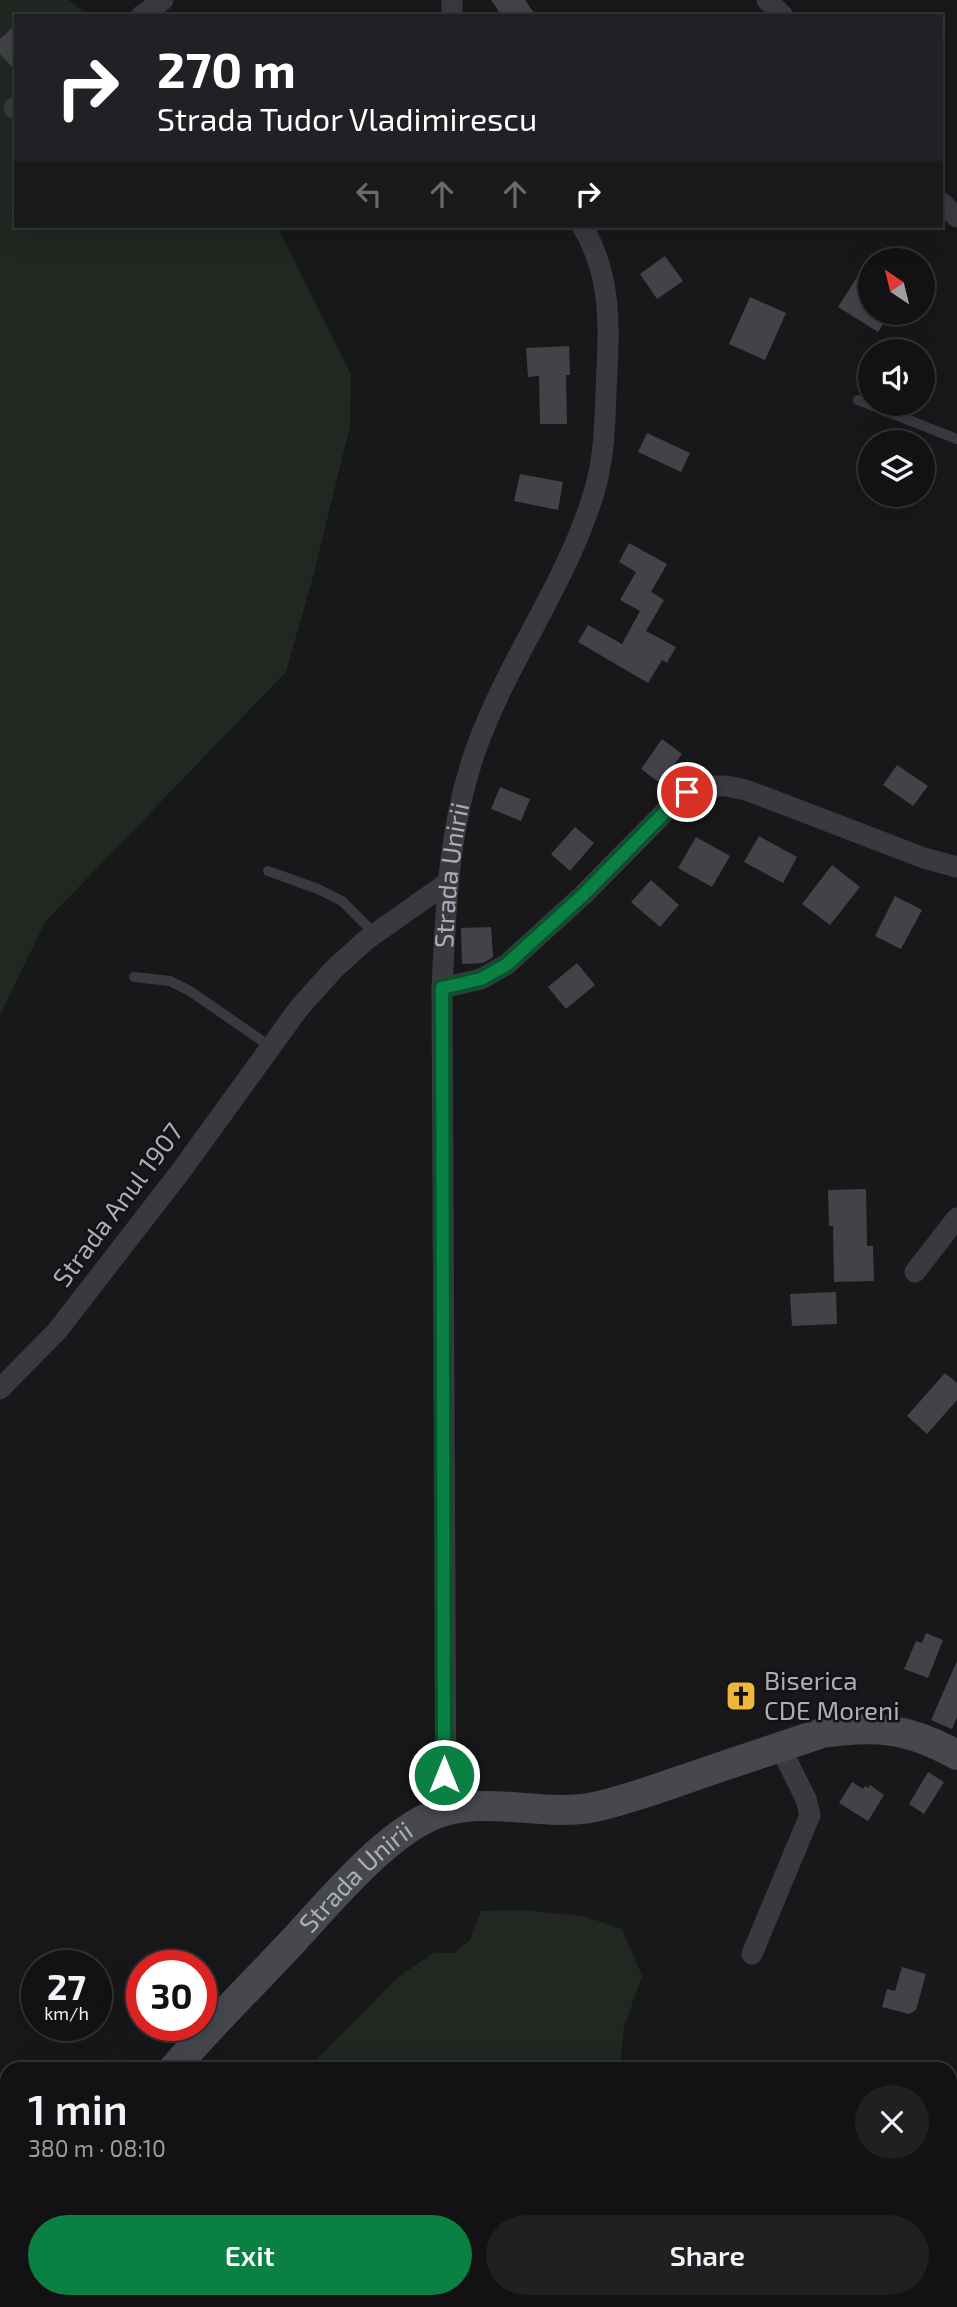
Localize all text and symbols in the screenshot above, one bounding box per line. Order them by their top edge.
text: 270 m [157,39,296,98]
icon: right [42,42,133,133]
text: Strada Tudor Vladimirescu [157,99,537,137]
icon: left [350,175,388,213]
icon: ahead [423,175,461,213]
icon: ahead [496,175,534,213]
icon: right [569,175,607,213]
north arrow [858,248,934,326]
map controls [858,248,935,507]
button: sound [858,339,935,416]
button: layers [858,430,935,507]
pin [657,762,717,822]
icon: arrive [668,773,706,811]
street label: Strada Unirii [427,799,474,949]
street label: Strada Anul 1907 [45,1116,188,1292]
place label: Biserica CDE Moreni [764,1664,900,1725]
church icon: Biserica CDE Moreni [724,1679,758,1713]
position arrow [407,1738,481,1812]
street label: Strada Unirii [292,1814,418,1938]
speed limit sign: 30 [126,1950,217,2041]
text: 27 [47,1965,86,2007]
text: km/h [44,2002,89,2024]
text: 1 min [28,2083,128,2133]
button: close [855,2085,929,2159]
text: 380 m · 08:10 [28,2134,166,2162]
button: Exit [28,2215,472,2295]
button: Share [486,2215,929,2295]

